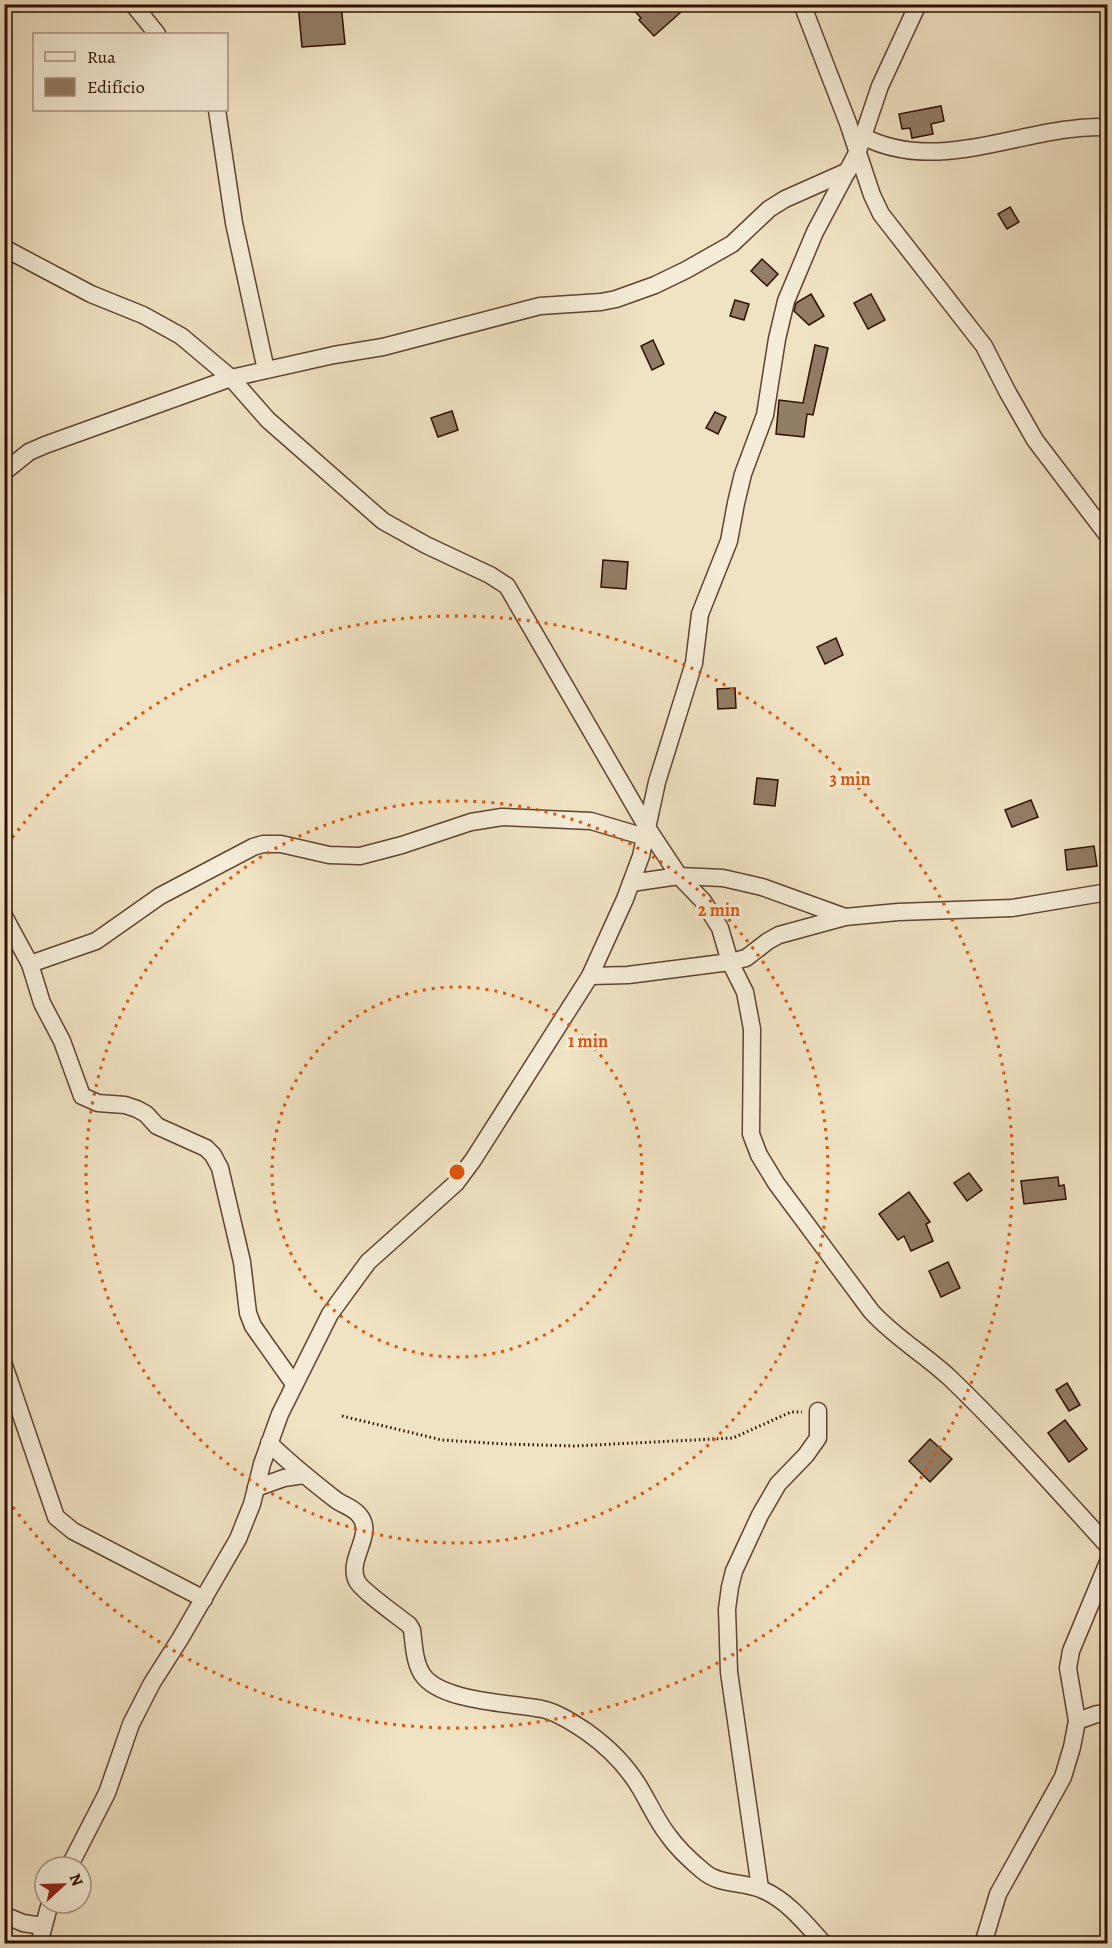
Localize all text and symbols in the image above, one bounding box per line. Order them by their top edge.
legend [33,33,228,111]
text: Rua [87,45,116,69]
text: Edifício [87,75,145,99]
text: 3 min [829,767,871,791]
text: 2 min [698,898,740,922]
text: 1 min [568,1029,608,1053]
centre of rings [447,1162,467,1182]
north arrow [33,1855,93,1915]
text: N [64,1870,88,1890]

